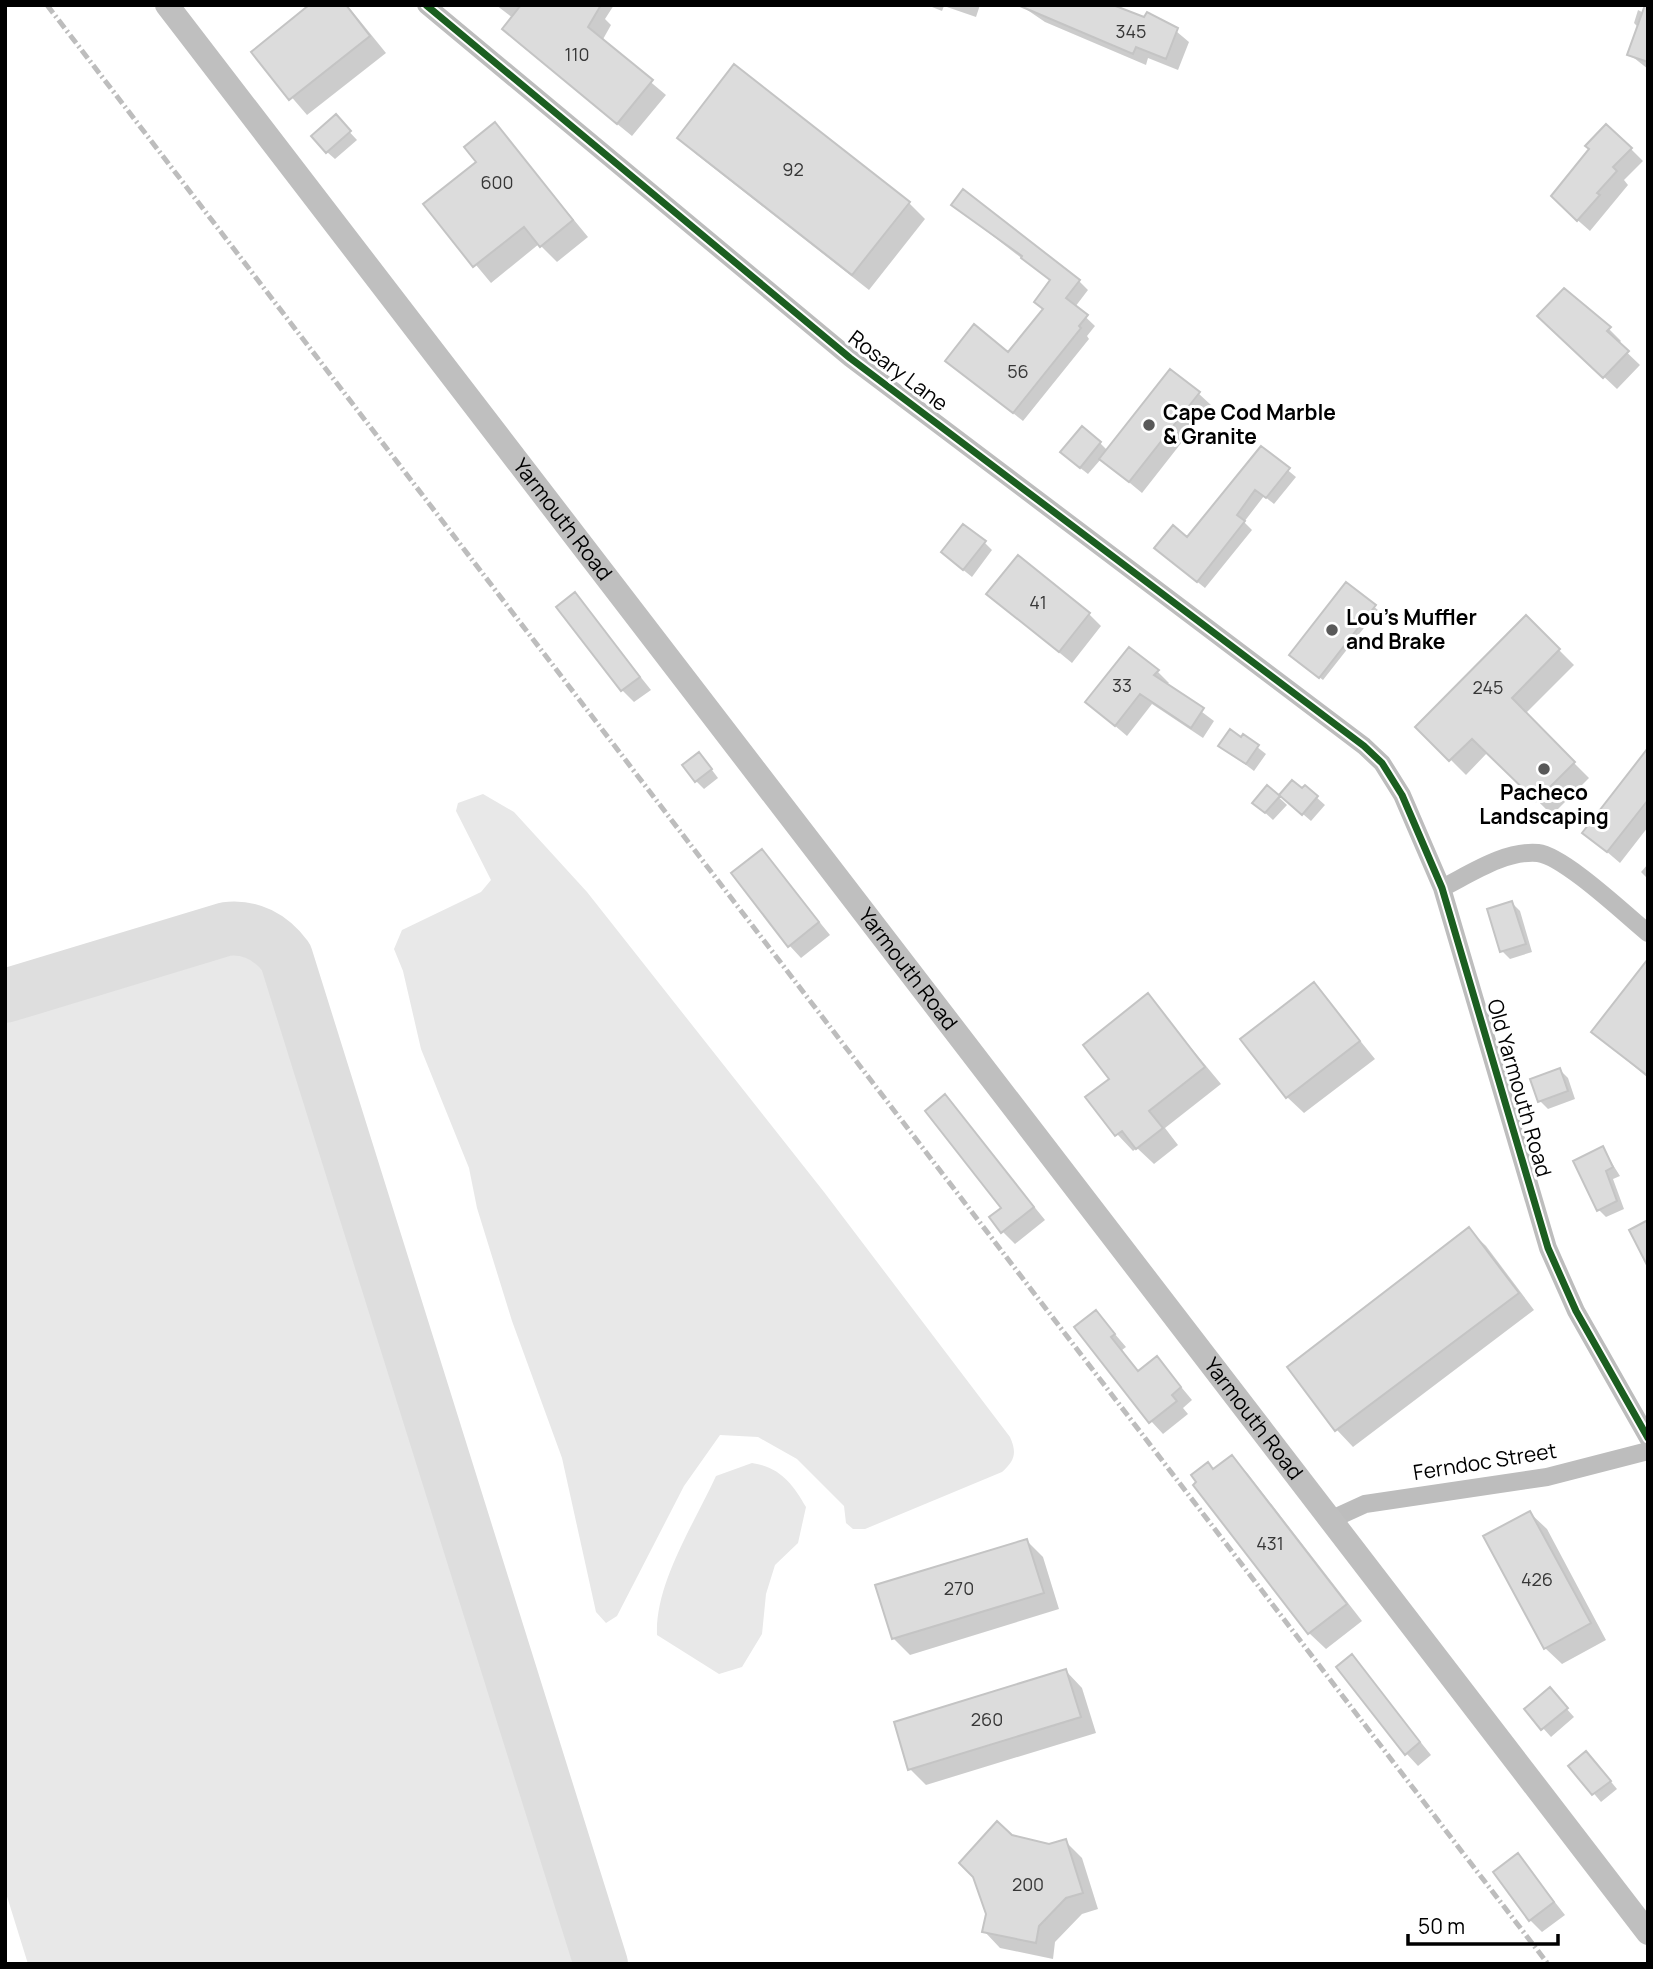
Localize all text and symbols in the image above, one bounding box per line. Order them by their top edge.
house number: 345 [1116,19,1146,43]
house number: 110 [564,42,590,66]
house number: 92 [782,157,804,181]
house number: 600 [480,170,514,194]
street label: Rosary Lane [843,324,954,417]
house number: 56 [1007,359,1029,383]
place label: Cape Cod Marble & Granite [1163,398,1336,450]
marker: Cape Cod Marble & Granite [1141,417,1157,433]
street label: Yarmouth Road [507,452,619,586]
house number: 41 [1029,590,1047,614]
place label: Lou's Muffler and Brake [1346,603,1477,655]
marker: Lou's Muffler and Brake [1324,622,1340,638]
house number: 33 [1112,673,1132,697]
house number: 245 [1473,675,1503,699]
marker: Pacheco Landscaping [1536,761,1552,777]
place label: Pacheco Landscaping [1479,778,1609,830]
street label: Yarmouth Road [853,902,964,1035]
street label: Old Yarmouth Road [1481,996,1559,1180]
street label: Yarmouth Road [1198,1352,1310,1485]
street label: Ferndoc Street [1411,1436,1559,1486]
house number: 431 [1256,1531,1284,1555]
house number: 426 [1521,1567,1553,1591]
house number: 270 [944,1576,974,1600]
house number: 260 [971,1707,1003,1731]
house number: 200 [1012,1872,1044,1896]
scale bar [1408,1902,1558,1946]
text: 50 m [1418,1912,1465,1940]

